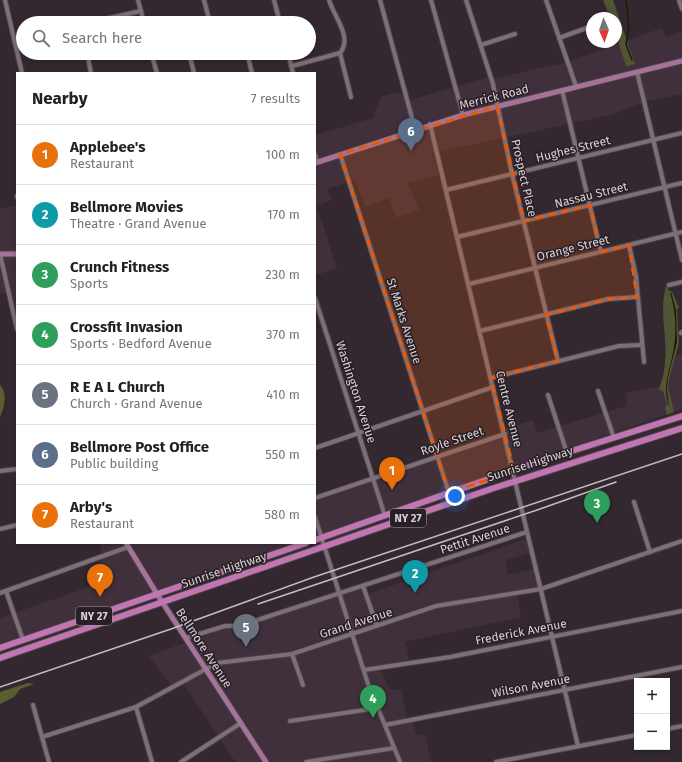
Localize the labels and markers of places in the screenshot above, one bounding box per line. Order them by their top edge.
pin: 6 [398,118,424,151]
pin: 1 [379,457,405,490]
pin: 3 [584,490,610,523]
pin: 2 [402,560,428,593]
pin: 7 [87,564,113,597]
pin: 5 [233,614,259,647]
pin: 4 [360,685,386,718]

